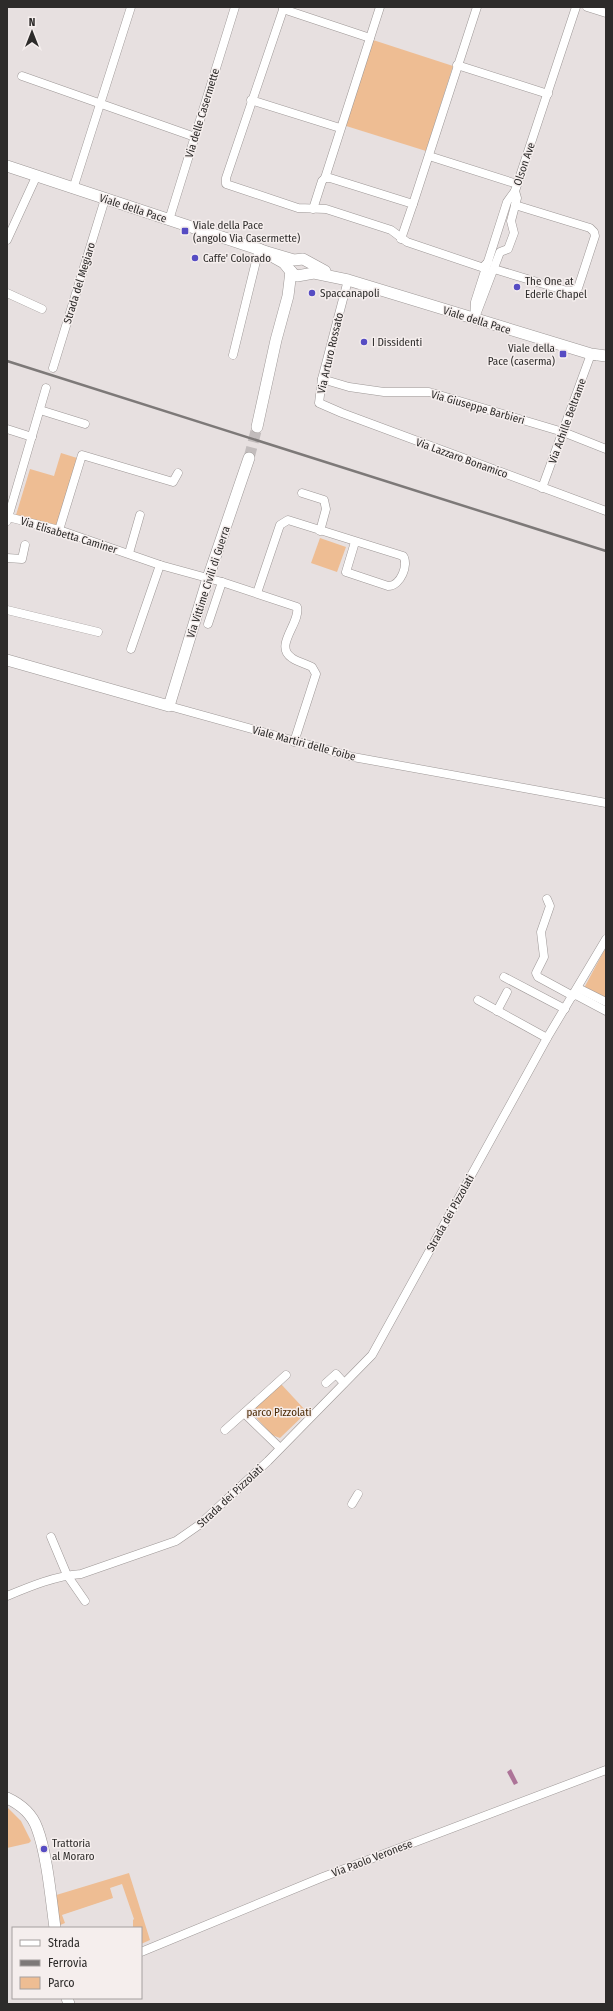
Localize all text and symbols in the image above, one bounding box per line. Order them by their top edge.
north arrow [12,12,52,52]
text: N [29,16,35,29]
street label: Via delle Casermette [183,67,222,159]
street label: Olson Ave [511,141,538,187]
street label: Viale della Pace [98,191,168,225]
place label: Viale della Pace (angolo Via Casermette) [193,219,300,245]
marker: Viale della Pace (angolo Via Casermette) [180,226,190,236]
street label: Strada del Megiaro [61,241,98,325]
place label: Caffe' Colorado [203,252,271,265]
marker: Caffe' Colorado [190,253,200,263]
place label: The One at Ederle Chapel [525,275,587,301]
marker: The One at Ederle Chapel [512,282,522,292]
place label: Spaccanapoli [320,287,380,300]
marker: Spaccanapoli [307,288,317,298]
street label: Viale della Pace [441,304,512,337]
street label: Via Arturo Rossato [315,311,346,395]
place label: I Dissidenti [372,336,422,349]
marker: I Dissidenti [359,337,369,347]
place label: Viale della Pace (caserma) [488,342,555,368]
marker: Viale della Pace (caserma) [558,349,568,359]
street label: Via Achille Beltrame [546,377,589,466]
street label: Via Giuseppe Barbieri [429,388,526,427]
street label: Via Lazzaro Bonamico [414,436,510,481]
street label: Via Elisabetta Caminer [19,515,119,556]
street label: Via Vittime Civili di Guerra [184,525,233,640]
street label: Viale Martiri delle Foibe [251,723,357,764]
street label: Strada dei Pizzolati [424,1172,477,1254]
park label: parco Pizzolati [246,1406,312,1419]
street label: Strada dei Pizzolati [194,1462,266,1530]
place label: Trattoria al Moraro [52,1837,95,1863]
street label: Via Paolo Veronese [330,1837,414,1880]
marker: Trattoria al Moraro [39,1844,49,1854]
legend [12,1927,142,1999]
text: Strada [48,1936,80,1950]
text: Ferrovia [48,1956,87,1970]
text: Parco [48,1976,75,1990]

